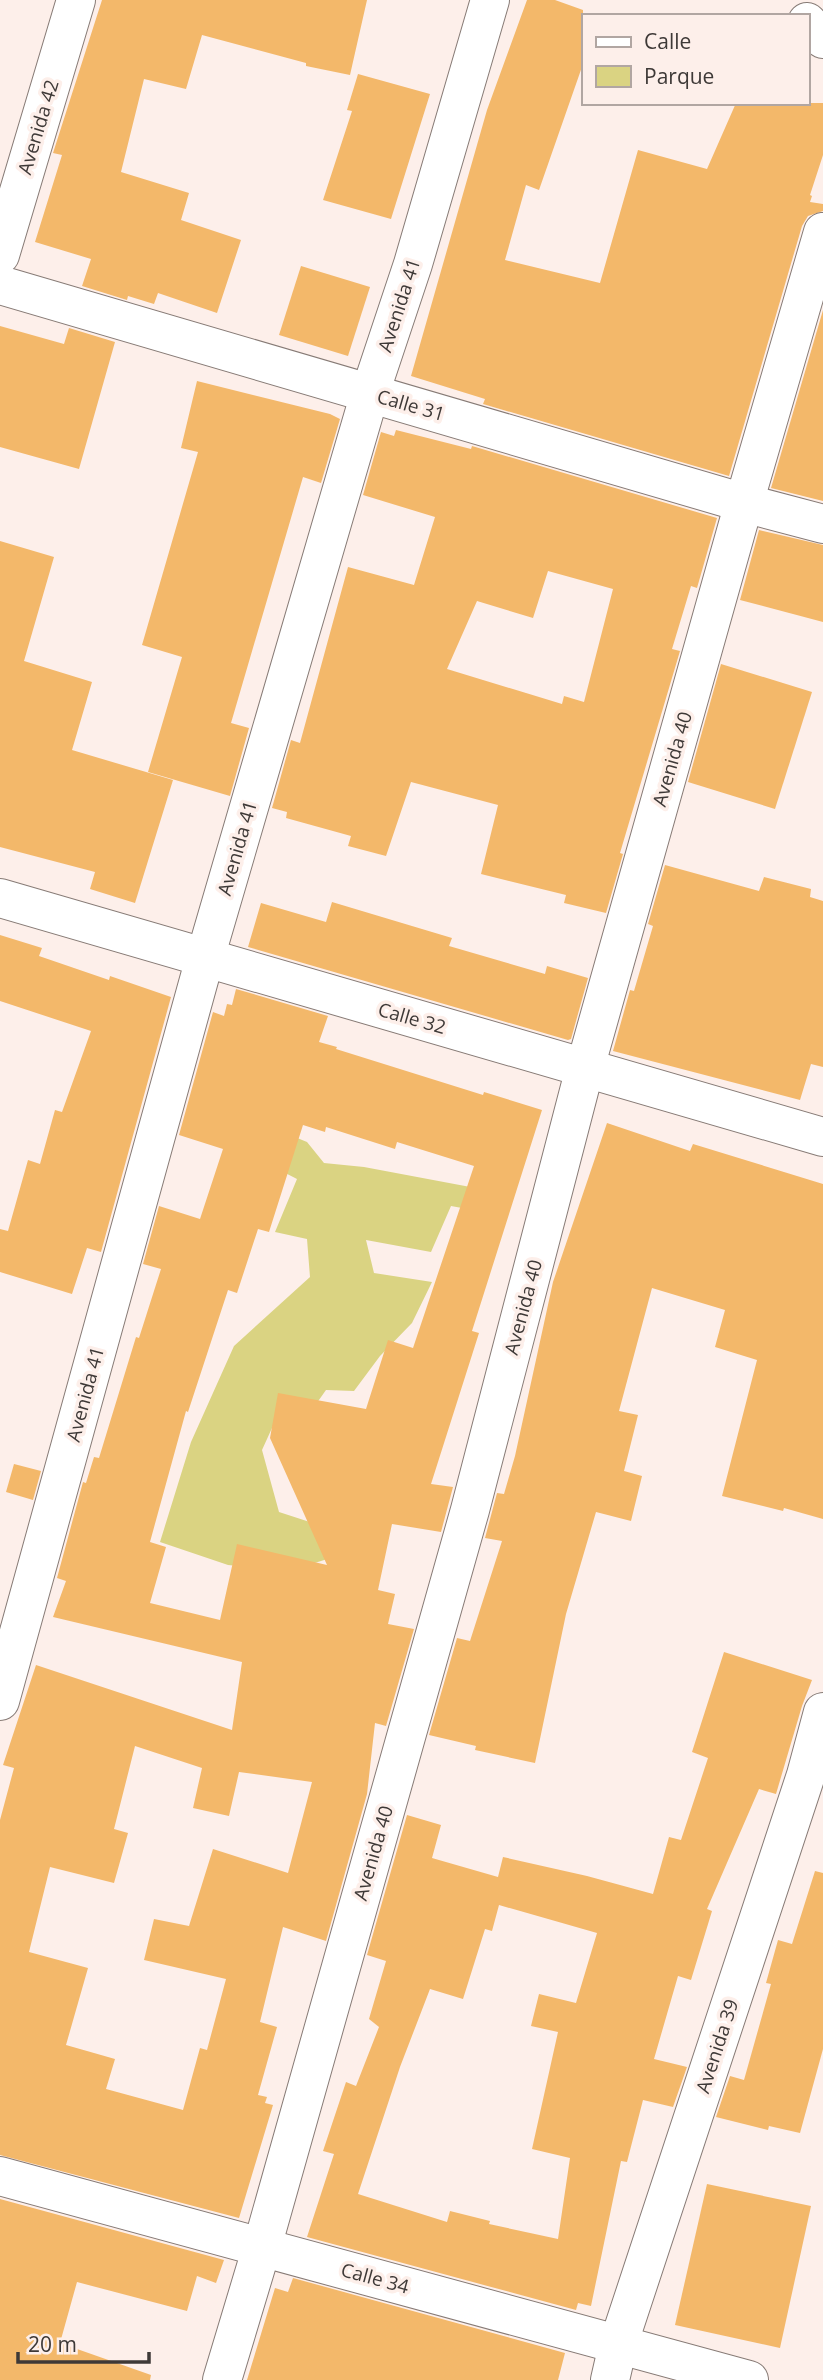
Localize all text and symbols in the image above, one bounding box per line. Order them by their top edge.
legend [582,14,809,105]
text: Calle [644,27,691,55]
text: Parque [644,62,714,90]
street label: Avenida 42 [11,77,65,177]
street label: Avenida 41 [372,255,426,355]
street label: Calle 31 [374,383,448,427]
street label: Avenida 40 [646,709,698,809]
street label: Avenida 41 [211,798,263,898]
street label: Calle 32 [375,996,449,1040]
street label: Avenida 40 [498,1257,548,1357]
street label: Avenida 41 [60,1344,110,1444]
street label: Avenida 40 [347,1803,399,1903]
street label: Avenida 39 [690,1996,744,2096]
street label: Calle 34 [338,2256,412,2300]
scale bar [18,2320,149,2364]
text: 20 m [28,2330,77,2358]

